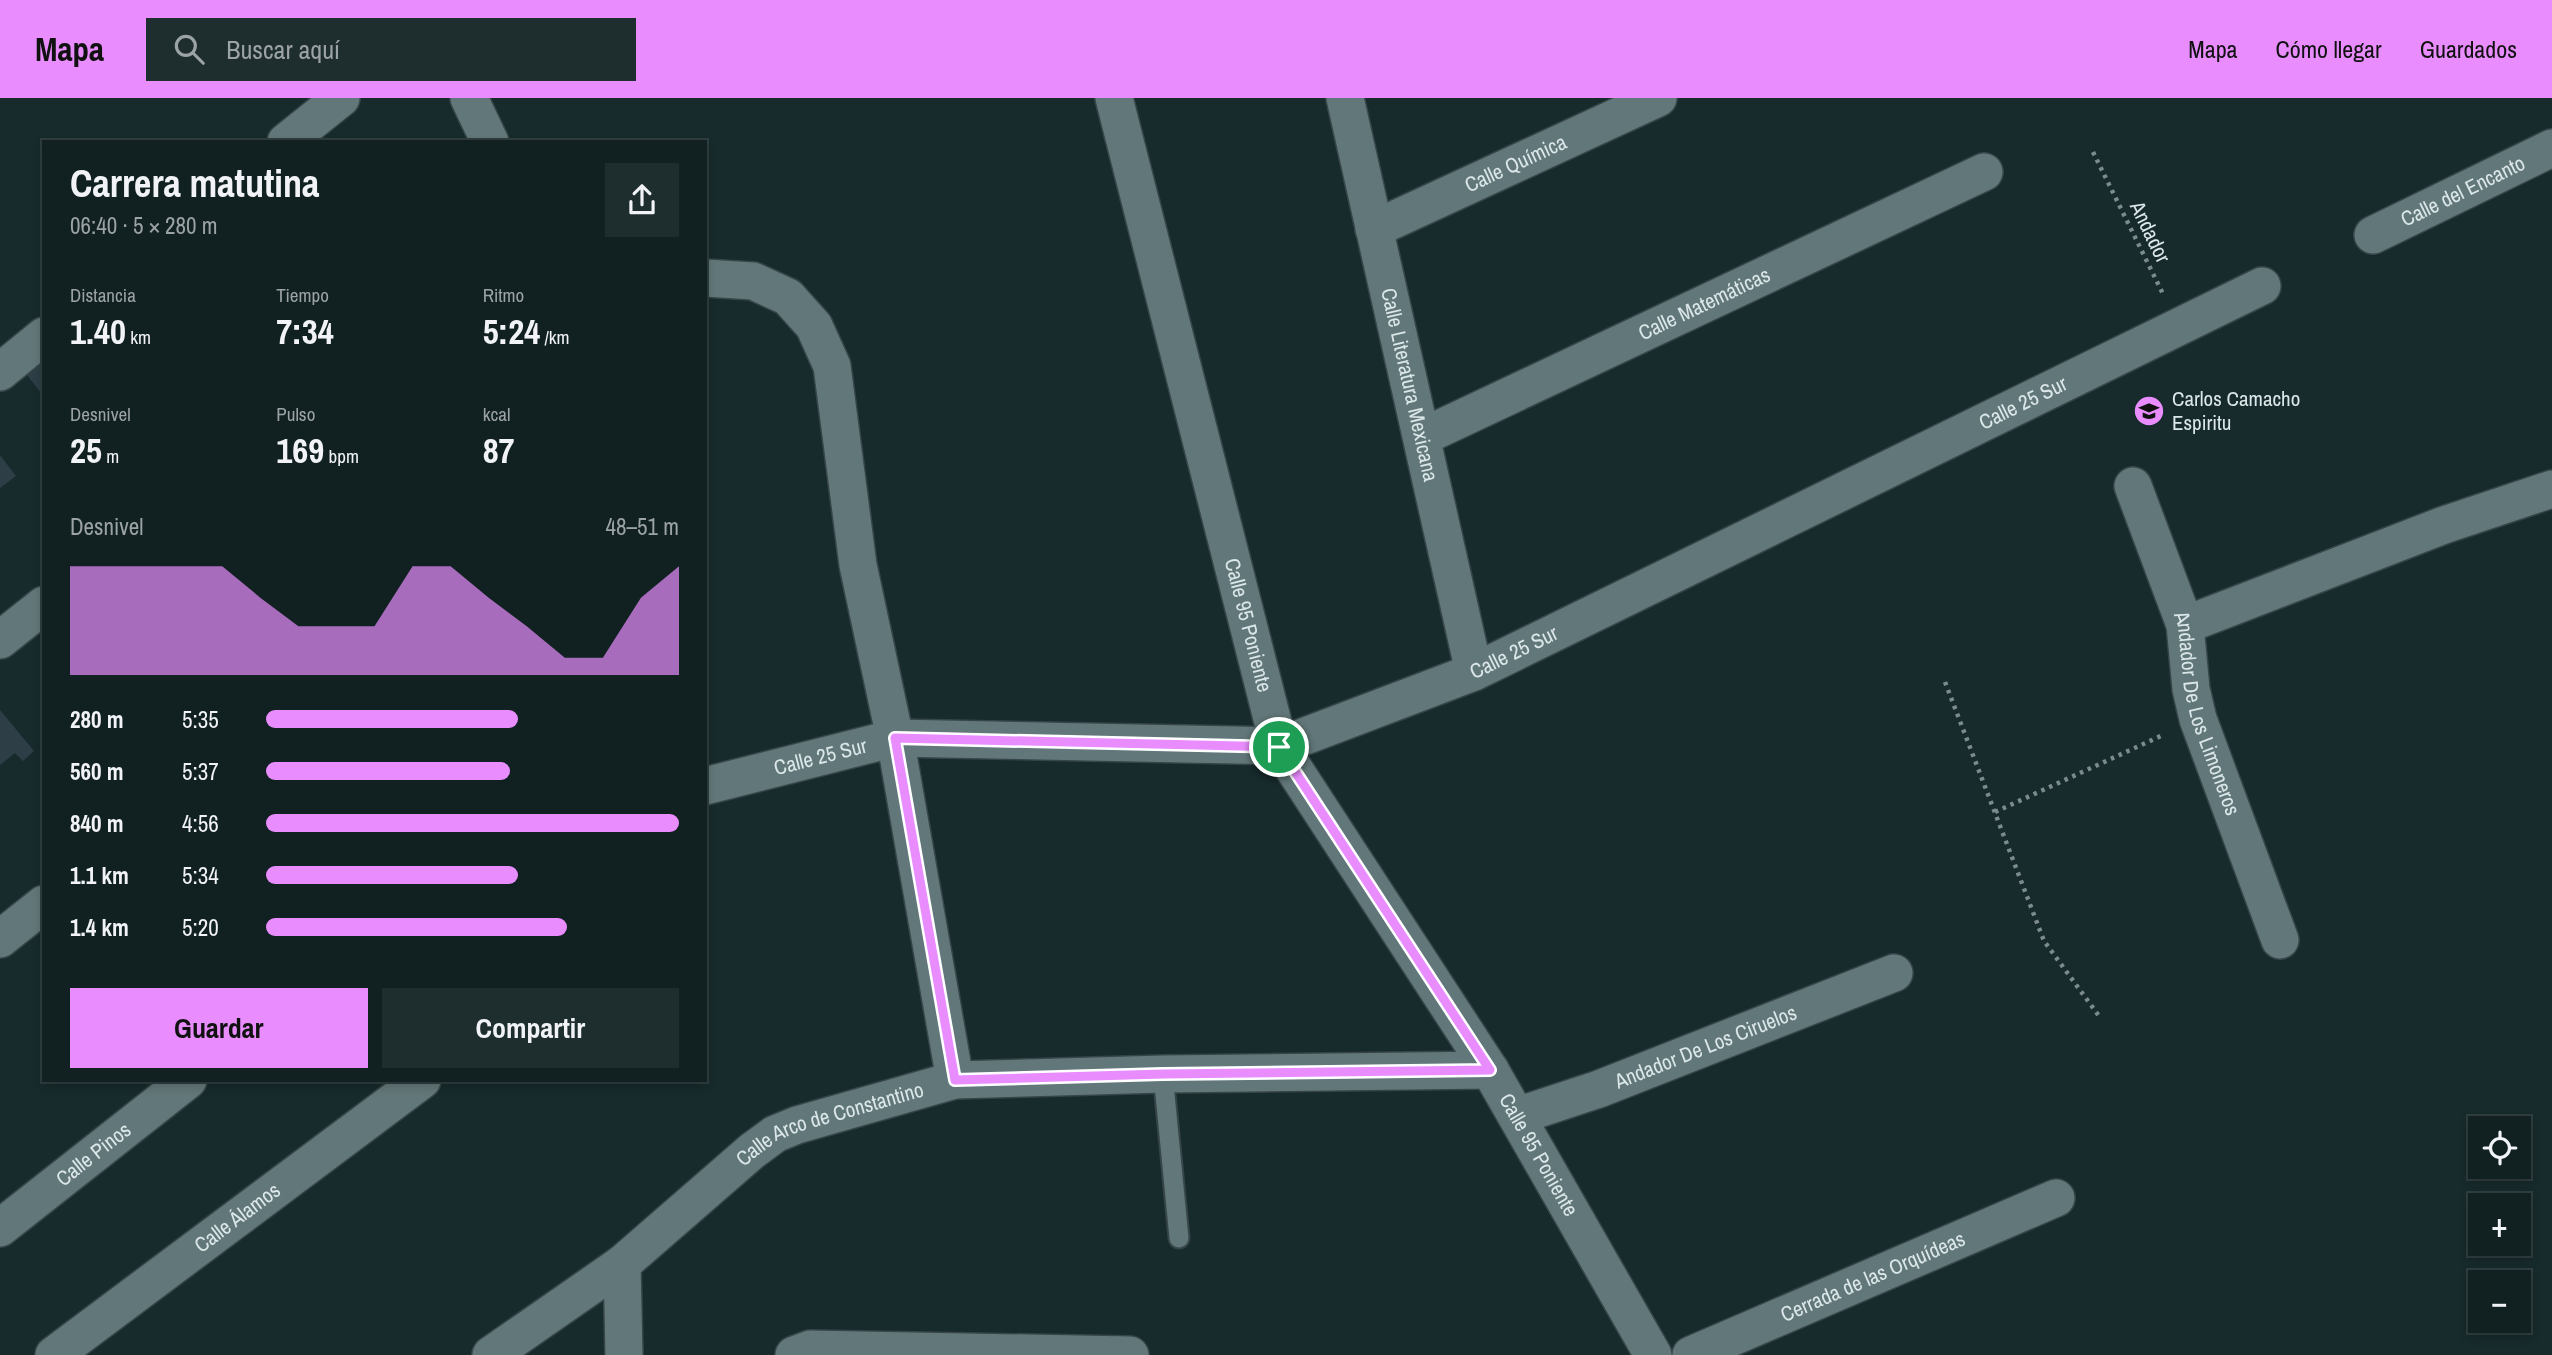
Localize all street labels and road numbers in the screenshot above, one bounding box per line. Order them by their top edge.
street label: Calle Química [1460,127,1571,199]
street label: Calle del Encanto [2396,148,2530,233]
street label: Andador [2123,195,2178,268]
street label: Calle Matemáticas [1633,260,1775,347]
street label: Calle Literatura Mexicana [1374,285,1446,485]
street label: Calle 25 Sur [1974,369,2072,436]
street label: Calle 95 Poniente [1218,555,1280,695]
street label: Andador De Los Limoneros [2167,606,2247,819]
street label: Calle 25 Sur [1465,618,1563,686]
street label: Calle 25 Sur [771,731,870,782]
street label: Andador De Los Ciruelos [1609,998,1801,1096]
street label: Calle Arco de Constantino [729,1075,927,1173]
street label: Calle 95 Poniente [1492,1088,1586,1221]
street label: Calle Pinos [50,1115,137,1193]
street label: Calle Álamos [188,1176,286,1259]
street label: Cerrada de las Orquídeas [1776,1224,1969,1329]

